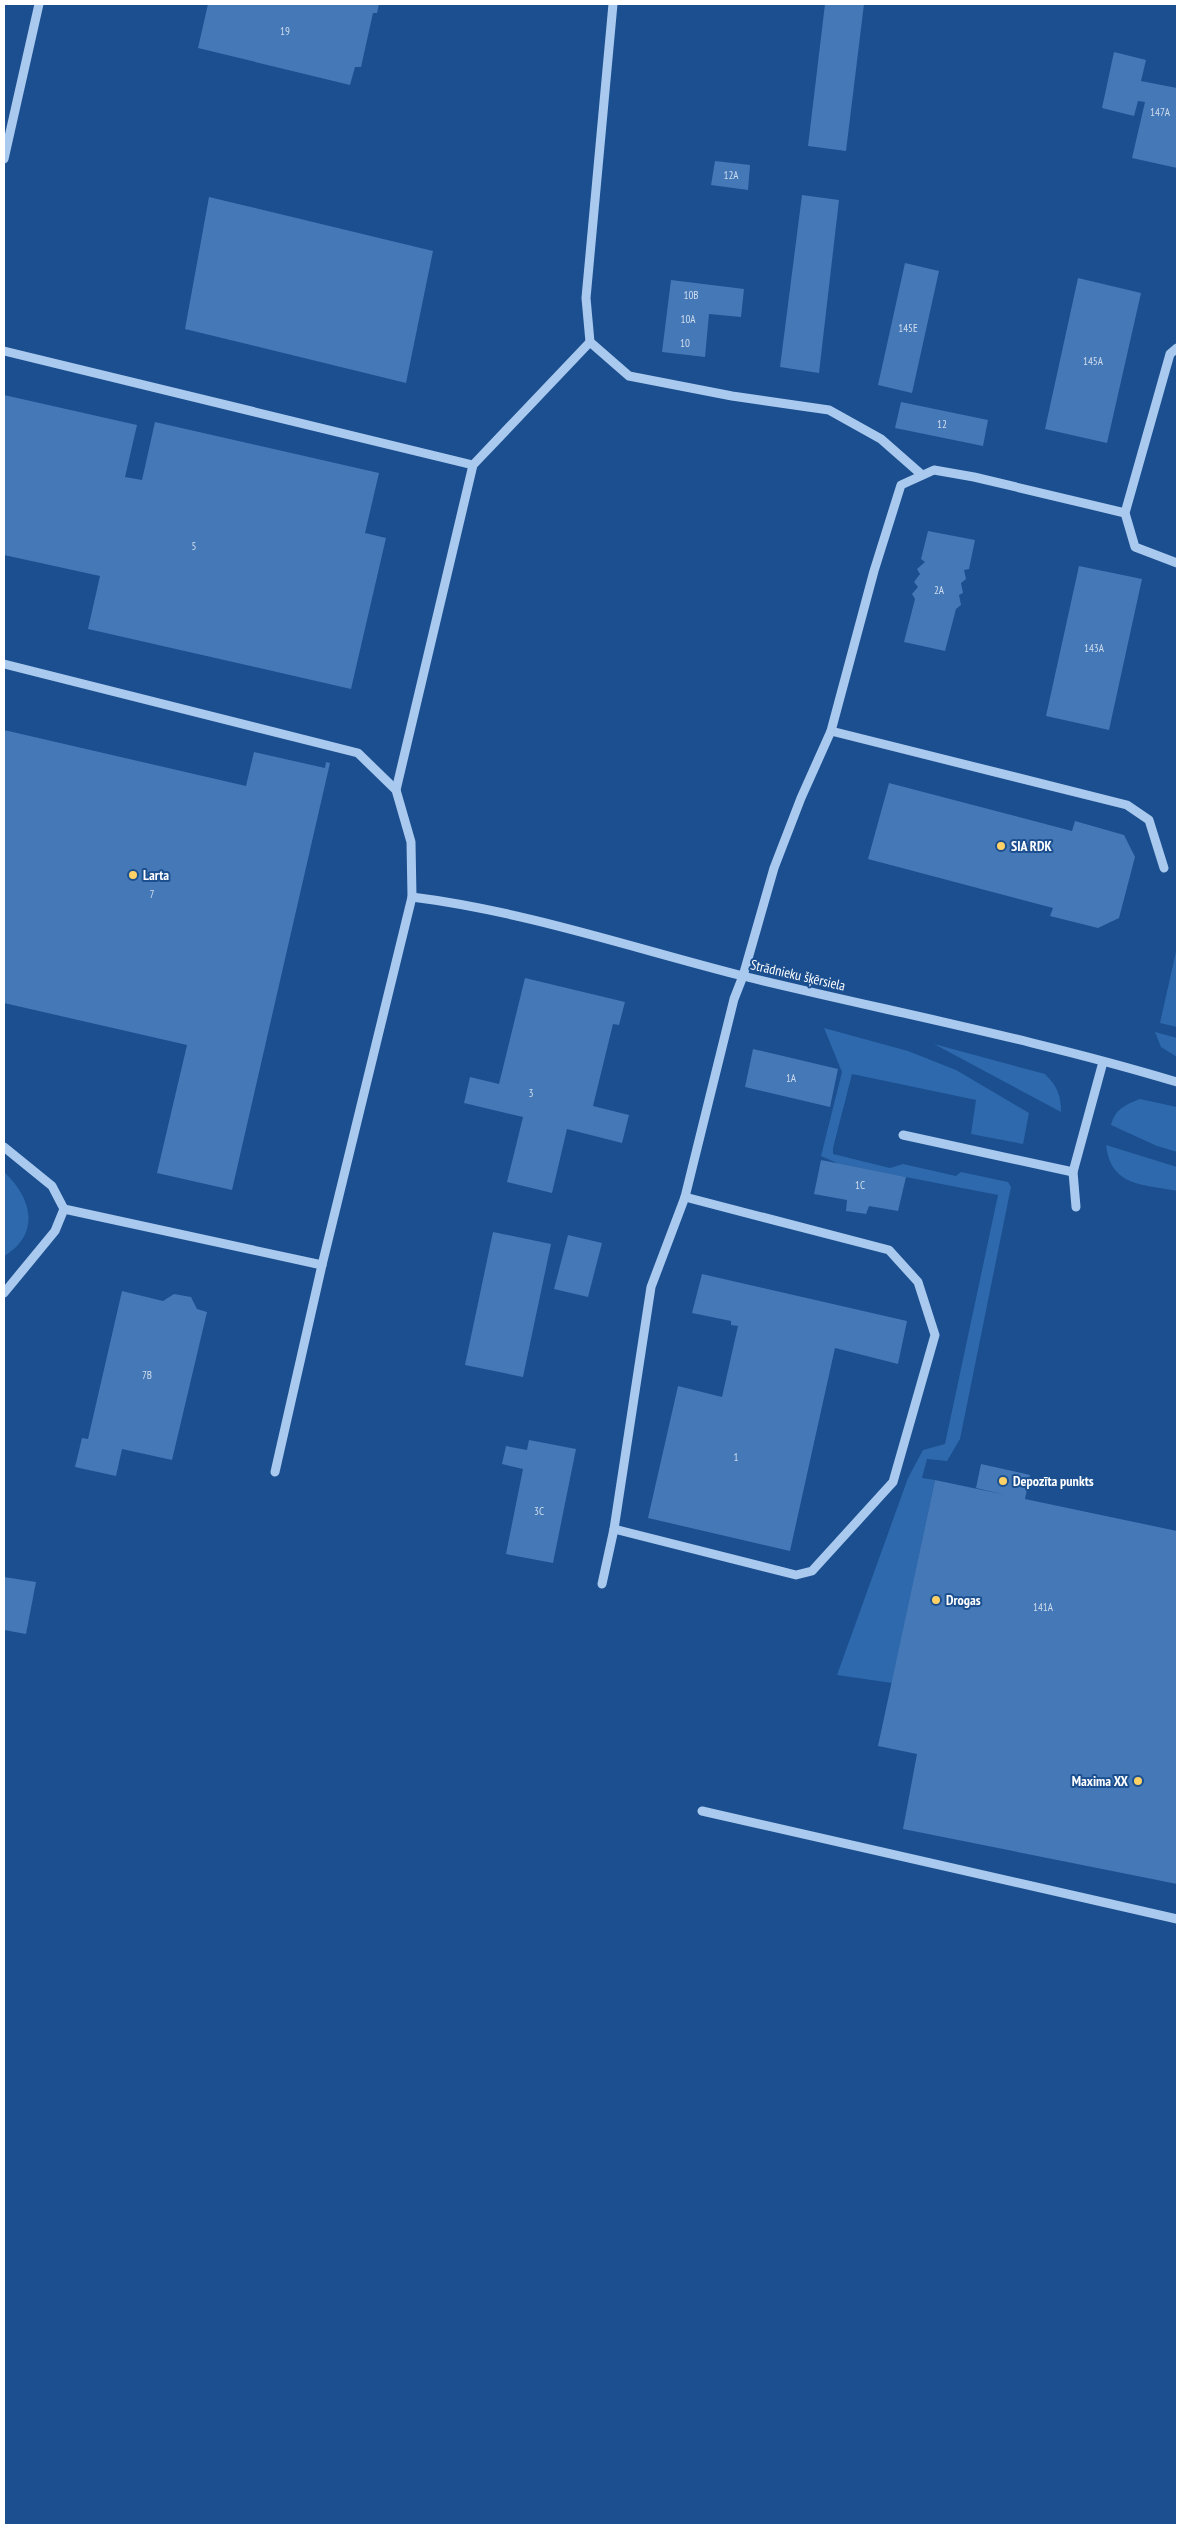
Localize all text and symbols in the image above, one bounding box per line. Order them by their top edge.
house number: 19 [280,24,290,38]
house number: 147A [1150,105,1171,119]
house number: 12A [723,168,739,182]
house number: 10B [683,288,699,302]
house number: 10A [680,312,696,326]
house number: 145E [898,321,918,335]
house number: 10 [680,336,690,350]
house number: 145A [1083,354,1104,368]
house number: 12 [937,417,947,431]
house number: 5 [192,539,197,553]
house number: 2A [934,583,945,597]
house number: 143A [1084,641,1105,655]
place label: SIA RDK [1011,837,1052,855]
marker: SIA RDK [995,840,1007,852]
place label: Larta [143,866,169,884]
marker: Larta [127,869,139,881]
house number: 7 [150,887,155,901]
street label: Strādnieku šķērsiela [749,955,847,995]
house number: 1A [786,1071,797,1085]
house number: 3 [529,1086,534,1100]
house number: 1C [855,1178,865,1192]
house number: 7B [142,1368,152,1382]
house number: 1 [734,1450,739,1464]
place label: Depozīta punkts [1013,1472,1094,1490]
marker: Depozīta punkts [997,1475,1009,1487]
house number: 3C [534,1504,544,1518]
place label: Drogas [946,1591,981,1609]
marker: Drogas [930,1594,942,1606]
house number: 141A [1033,1600,1054,1614]
place label: Maxima XX [1072,1772,1129,1790]
marker: Maxima XX [1132,1775,1144,1787]

